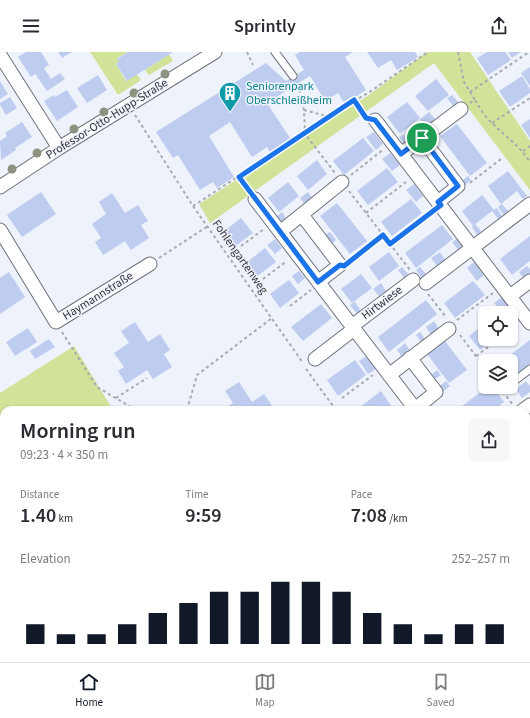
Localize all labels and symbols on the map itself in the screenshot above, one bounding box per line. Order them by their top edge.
street label: Professor-Otto-Hupp-Straße [43,74,171,164]
place label: Seniorenpark Oberschleißheim [246,78,332,109]
building icon: Seniorenpark Oberschleißheim [217,80,243,113]
pin [405,121,439,155]
street label: Fohlengartenweg [208,216,272,298]
street label: Haymannstraße [59,268,137,324]
street label: Hirtwiese [358,282,406,324]

